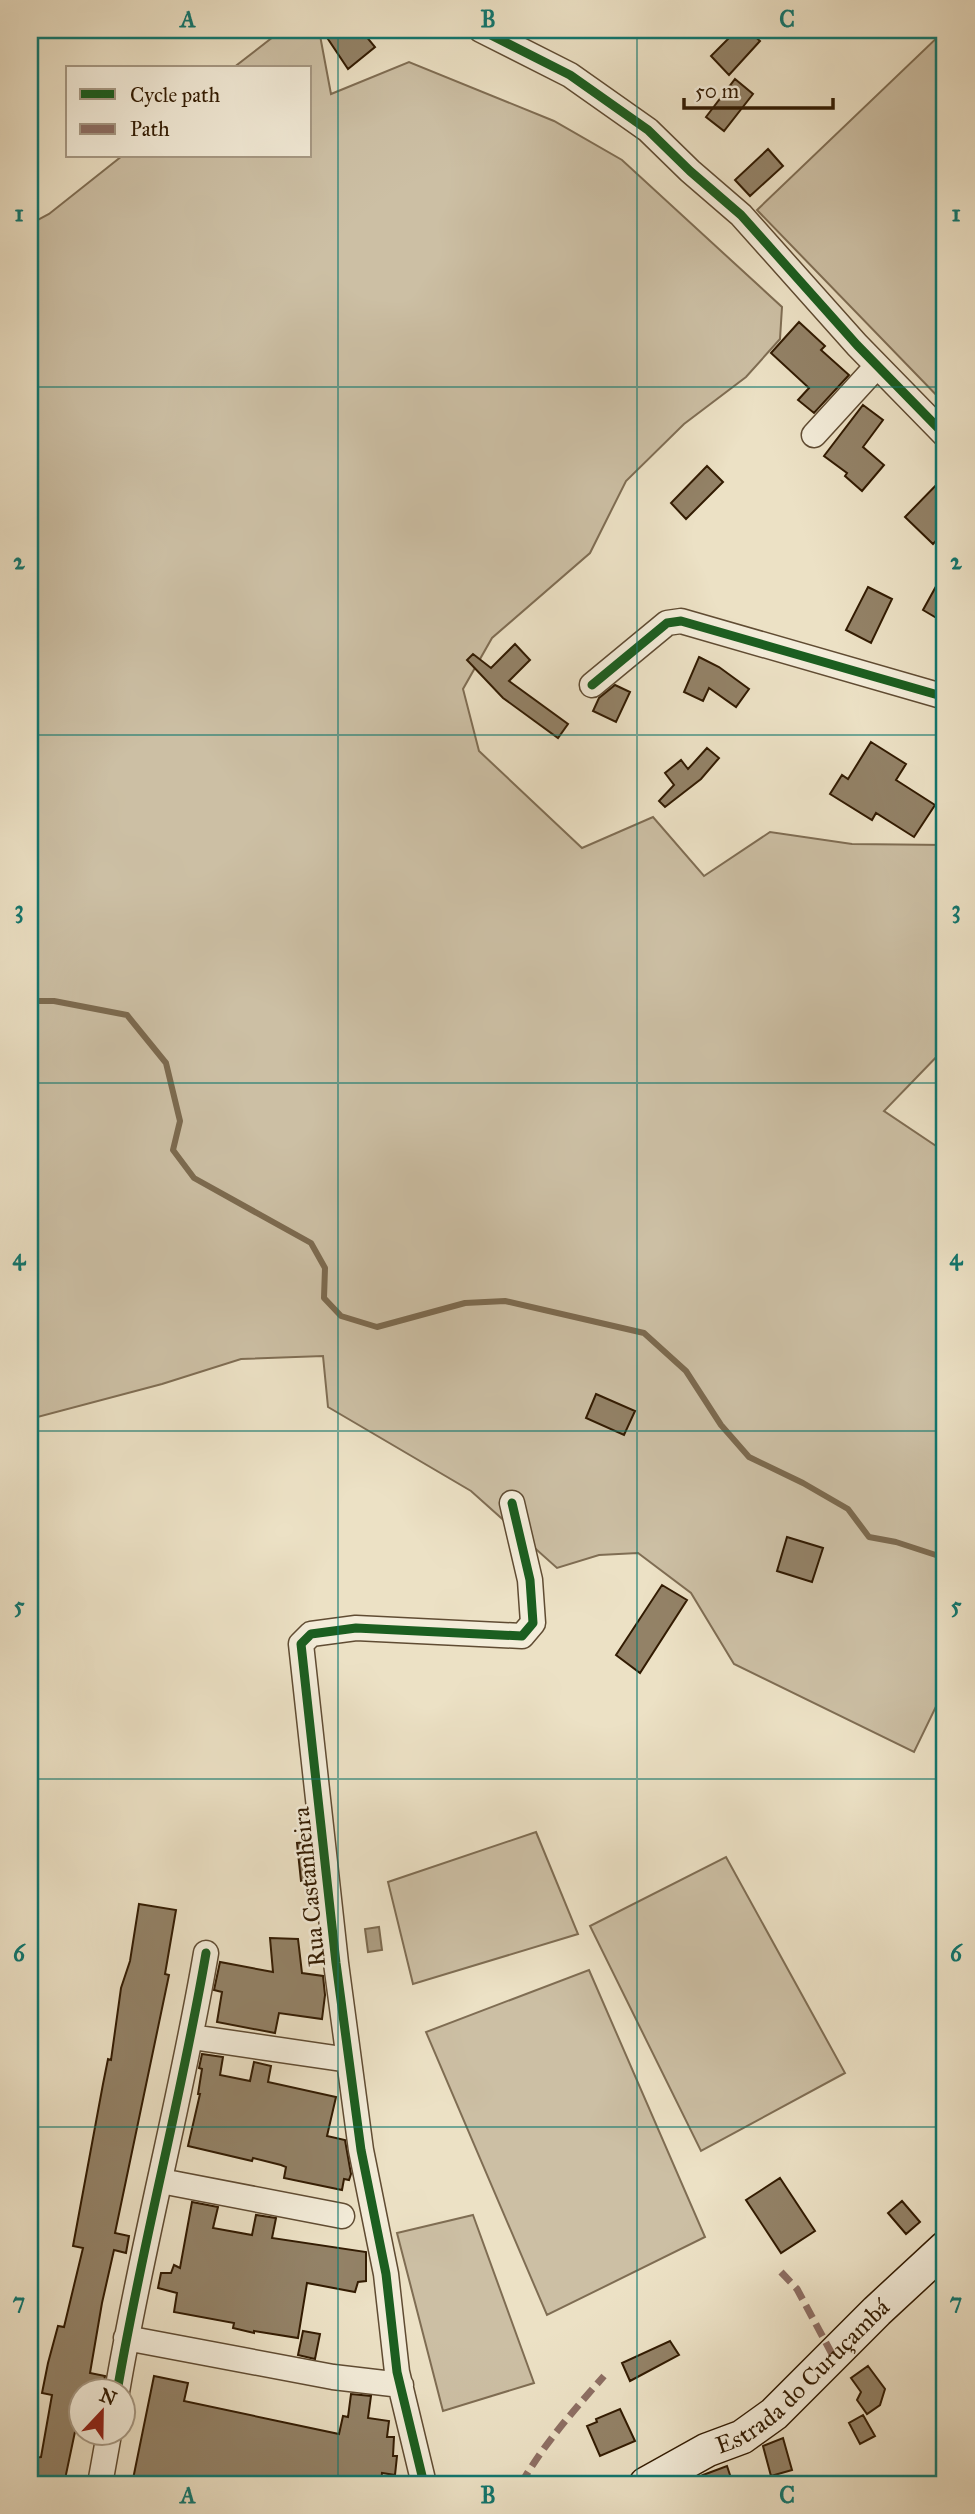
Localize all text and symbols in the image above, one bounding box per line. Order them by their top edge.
text: A [178,5,196,33]
text: B [480,5,496,33]
text: C [779,5,795,33]
legend [66,66,312,158]
scale bar [684,66,833,110]
text: 50 m [695,78,740,104]
text: Cycle path [130,82,221,108]
text: Path [130,116,170,142]
text: 1 [14,199,24,227]
text: 1 [951,199,961,227]
text: 2 [13,547,25,575]
text: 2 [950,547,962,575]
text: 3 [14,895,24,924]
text: 3 [951,895,961,924]
text: 4 [13,1243,27,1271]
text: 4 [950,1243,964,1271]
text: 5 [14,1591,25,1619]
text: 5 [951,1591,962,1619]
street label: Rua Castanheira [286,1805,332,1968]
text: 6 [13,1939,26,1967]
text: 6 [950,1939,963,1967]
text: 7 [13,2287,25,2315]
text: 7 [950,2287,962,2315]
street label: Estrada do Curuçambá [711,2292,896,2460]
north arrow [66,2378,136,2448]
text: N [96,2383,120,2410]
text: A [178,2481,196,2509]
text: B [480,2481,496,2509]
text: C [779,2481,795,2509]

